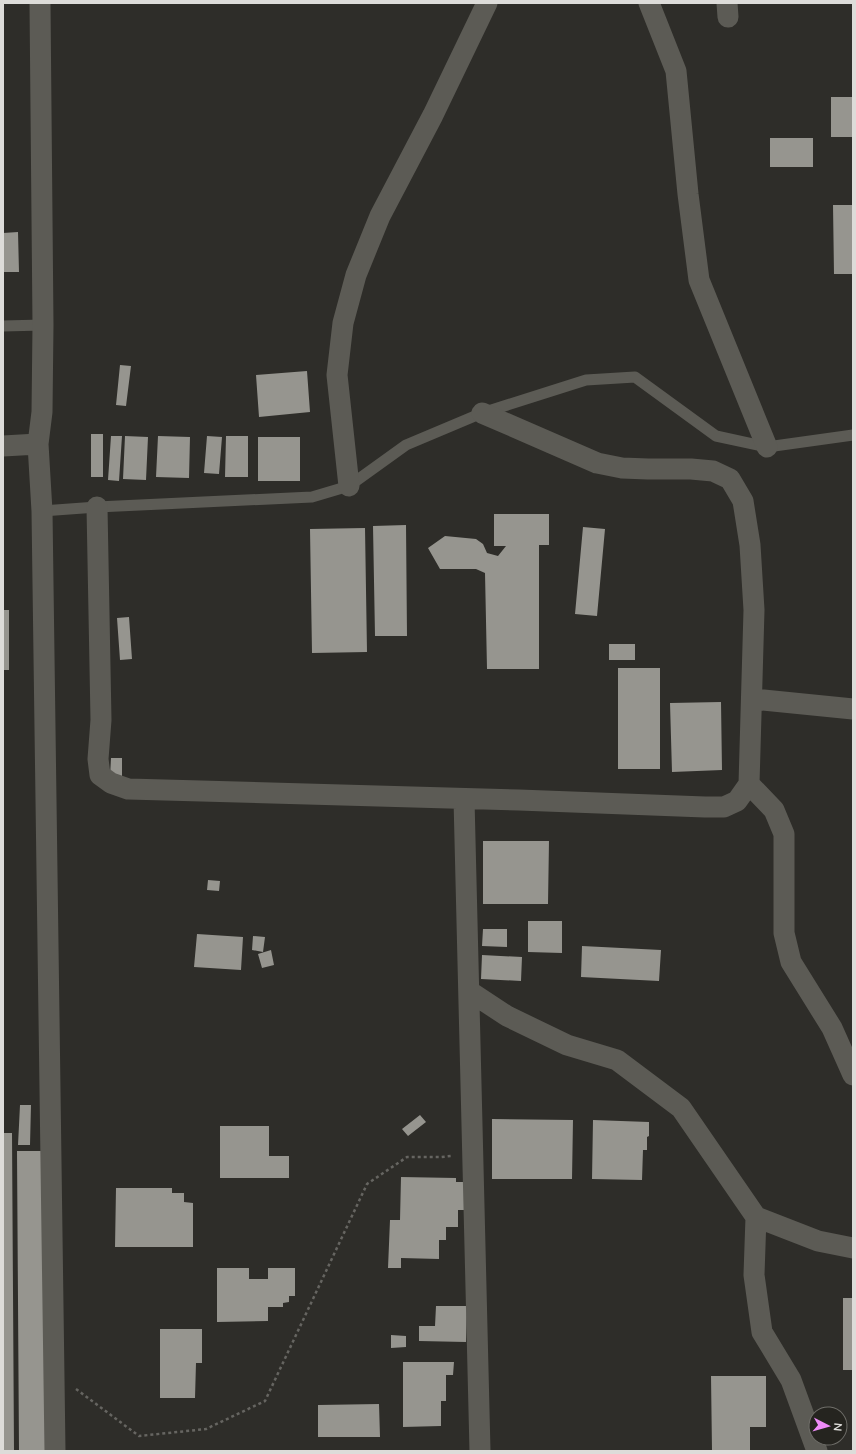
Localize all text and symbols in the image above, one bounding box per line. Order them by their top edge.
north arrow [808,1406,848,1446]
text: N [831,1422,845,1432]

